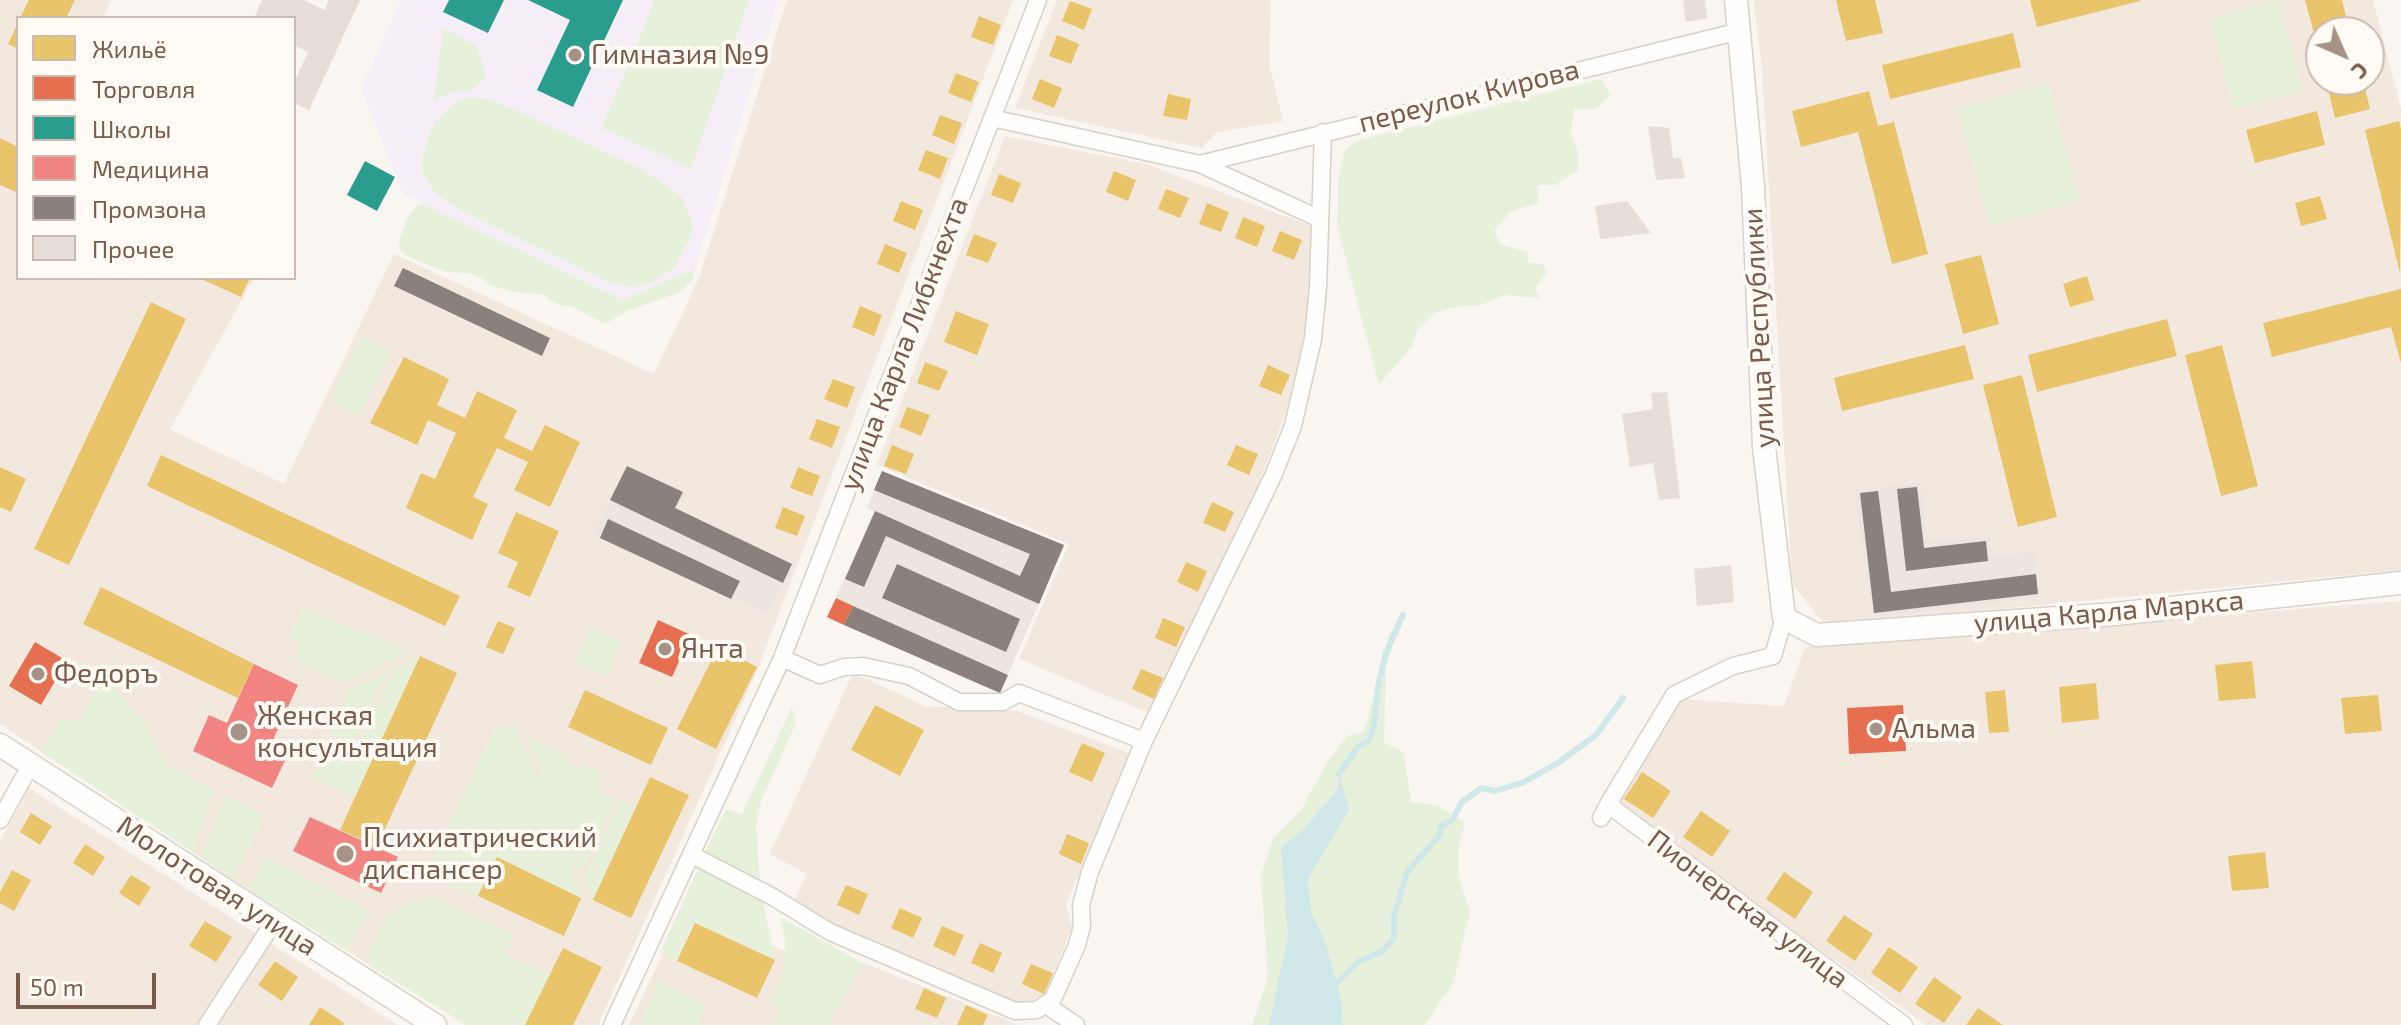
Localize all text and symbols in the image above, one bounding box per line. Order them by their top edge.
legend [16,16,296,280]
north arrow [2305,16,2385,96]
text: Жильё [92,34,167,63]
place label: Гимназия №9 [591,38,769,72]
marker: Гимназия №9 [566,46,584,64]
street label: переулок Кирова [1355,52,1583,140]
text: С [2347,58,2374,85]
text: Торговля [92,74,195,103]
text: Школы [92,114,171,143]
text: Медицина [92,154,210,183]
street label: улица Карла Либкнехта [833,193,975,495]
text: Промзона [92,194,207,223]
street label: улица Республики [1736,207,1782,449]
text: Прочее [92,234,174,263]
street label: улица Карла Маркса [1973,583,2245,641]
place label: Янта [681,632,744,666]
marker: Янта [656,640,674,658]
place label: Федоръ [54,657,158,691]
marker: Федоръ [29,665,47,683]
place label: Женская консультация [257,699,438,765]
place label: Альма [1892,712,1976,746]
marker: Альма [1867,720,1885,738]
marker: Женская консультация [228,721,250,743]
street label: Молотовая улица [111,809,323,963]
place label: Психиатрический диспансер [363,821,597,887]
street label: Пионерская улица [1641,823,1855,995]
marker: Психиатрический диспансер [334,843,356,865]
scale bar [20,957,160,1007]
text: 50 m [30,972,84,1001]

